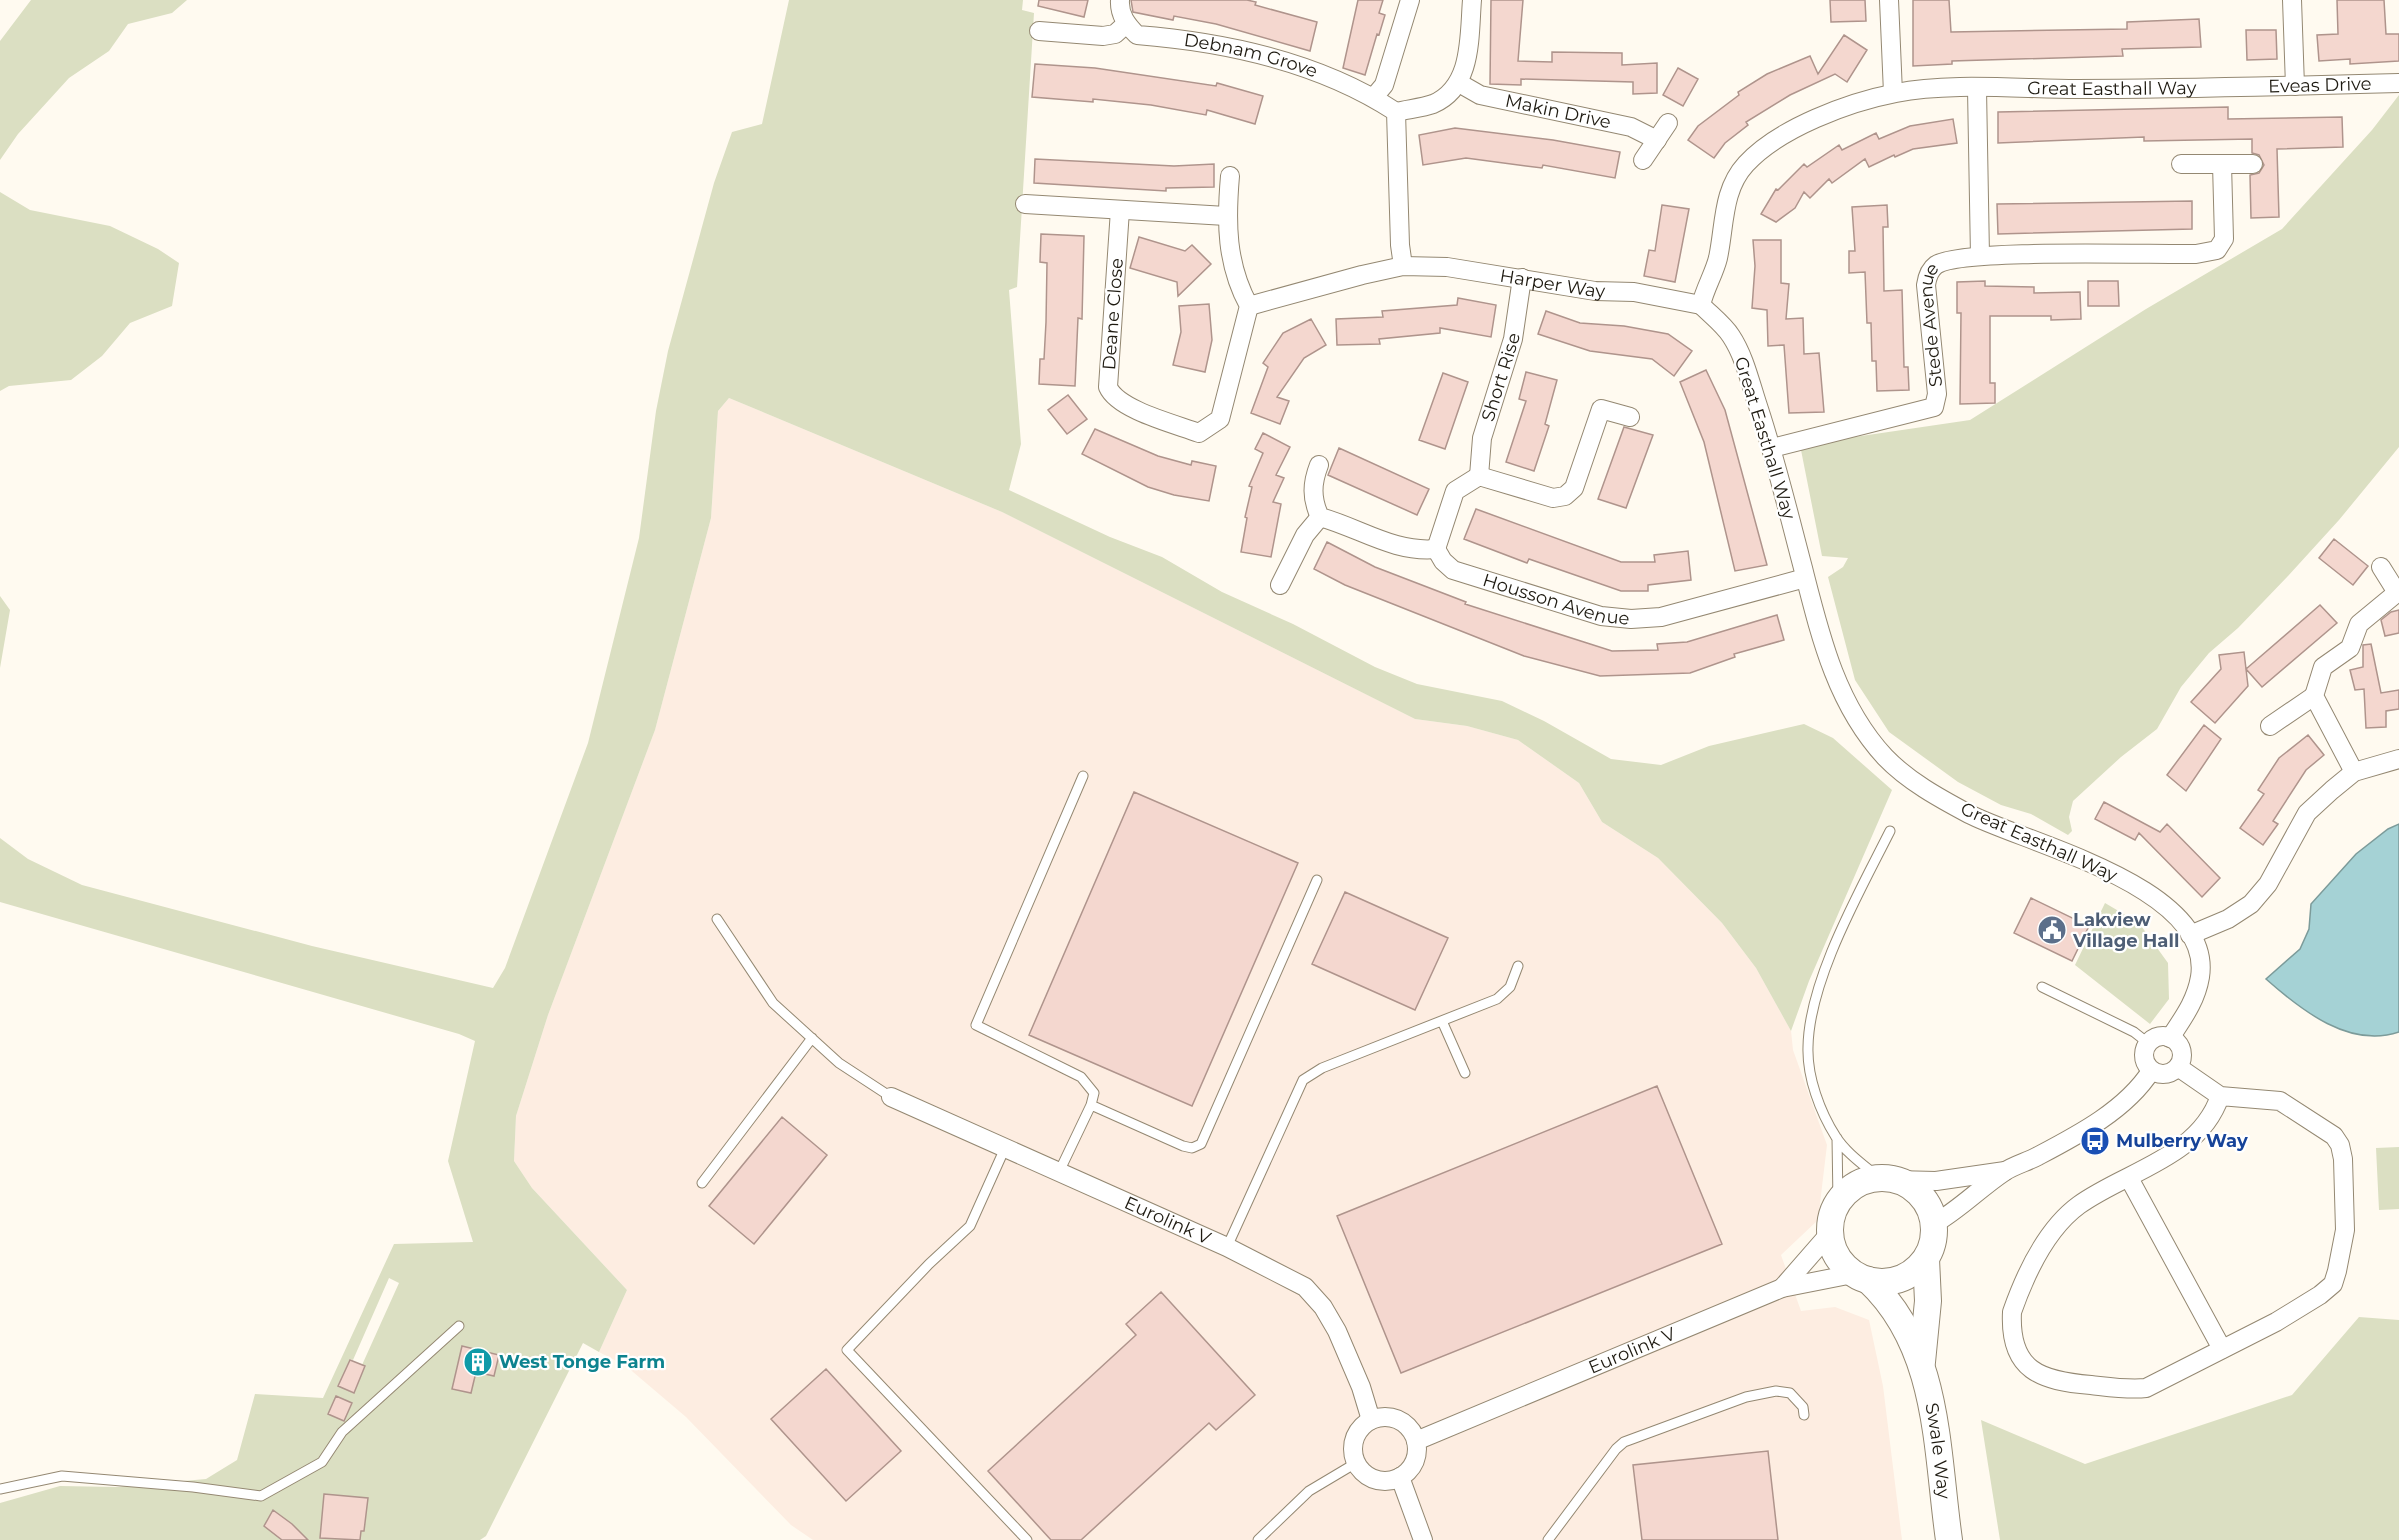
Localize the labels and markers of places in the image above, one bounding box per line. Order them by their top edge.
place label: Lakview Village Hall [2072,909,2179,952]
public building icon: Lakview Village Hall [2036,914,2068,946]
bus stop icon: Mulberry Way [2079,1125,2111,1157]
place label: Mulberry Way [2116,1130,2248,1152]
building icon: West Tonge Farm [462,1346,494,1378]
place label: West Tonge Farm [499,1351,665,1373]

